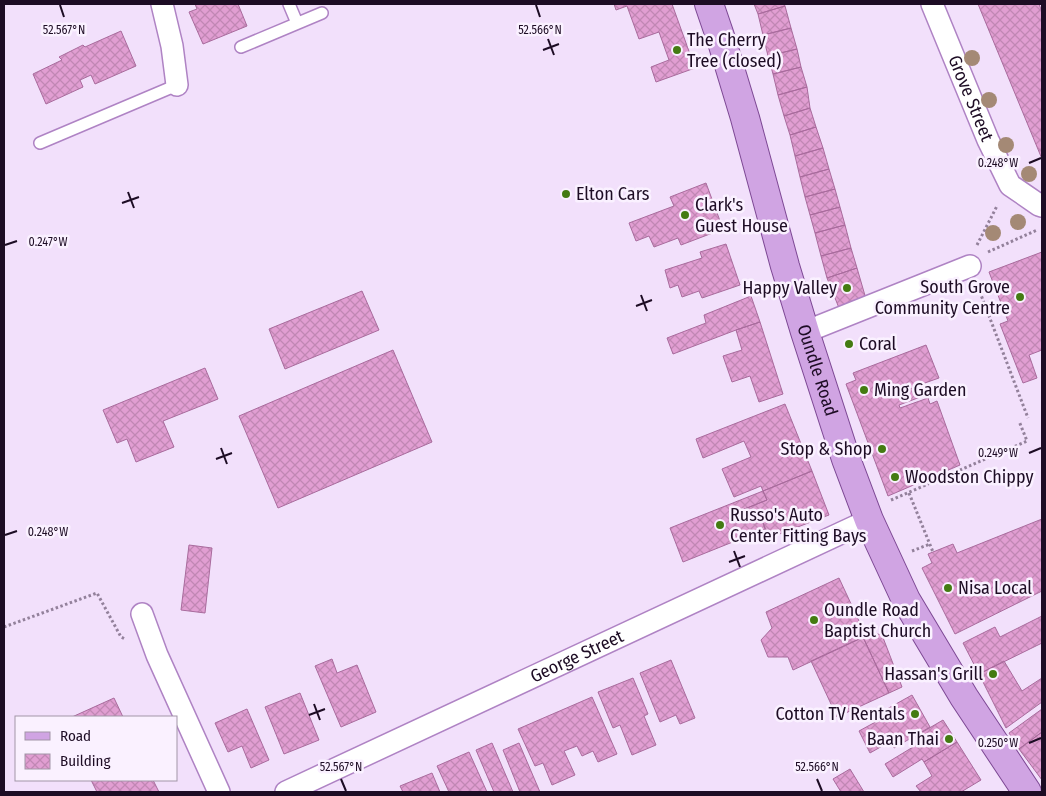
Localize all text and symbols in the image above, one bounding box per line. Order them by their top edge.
text: 52.567°N [43,23,85,37]
text: 52.566°N [518,23,562,37]
place label: The Cherry Tree (closed) [687,29,781,72]
marker: The Cherry Tree (closed) [671,44,683,56]
street label: Grove Street [943,52,998,145]
text: 0.248°W [978,156,1018,170]
place label: Elton Cars [576,183,650,205]
marker: Elton Cars [560,188,572,200]
place label: Clark's Guest House [695,194,788,237]
marker: Clark's Guest House [679,209,691,221]
text: 0.247°W [28,235,68,249]
place label: South Grove Community Centre [875,276,1010,319]
place label: Happy Valley [743,277,837,299]
marker: Happy Valley [841,282,853,294]
marker: South Grove Community Centre [1014,291,1026,303]
street label: Oundle Road [792,322,842,419]
place label: Coral [859,333,897,355]
marker: Coral [843,338,855,350]
place label: Ming Garden [874,379,966,401]
marker: Ming Garden [858,384,870,396]
place label: Stop & Shop [781,438,872,460]
marker: Stop & Shop [876,443,888,455]
text: 0.249°W [978,446,1018,460]
place label: Woodston Chippy [905,466,1033,488]
marker: Woodston Chippy [889,471,901,483]
place label: Russo's Auto Center Fitting Bays [730,504,867,547]
marker: Russo's Auto Center Fitting Bays [714,519,726,531]
text: 0.248°W [28,525,68,539]
place label: Nisa Local [958,577,1032,599]
marker: Nisa Local [942,582,954,594]
place label: Oundle Road Baptist Church [824,599,931,642]
marker: Oundle Road Baptist Church [808,614,820,626]
street label: George Street [527,625,627,687]
place label: Hassan's Grill [884,663,983,685]
marker: Hassan's Grill [987,668,999,680]
place label: Cotton TV Rentals [776,703,905,725]
marker: Cotton TV Rentals [909,708,921,720]
legend [15,716,178,781]
text: Road [60,727,91,745]
place label: Baan Thai [867,728,939,750]
marker: Baan Thai [943,733,955,745]
text: 0.250°W [978,736,1018,750]
text: Building [60,752,111,770]
text: 52.567°N [320,760,362,774]
text: 52.566°N [795,760,839,774]

